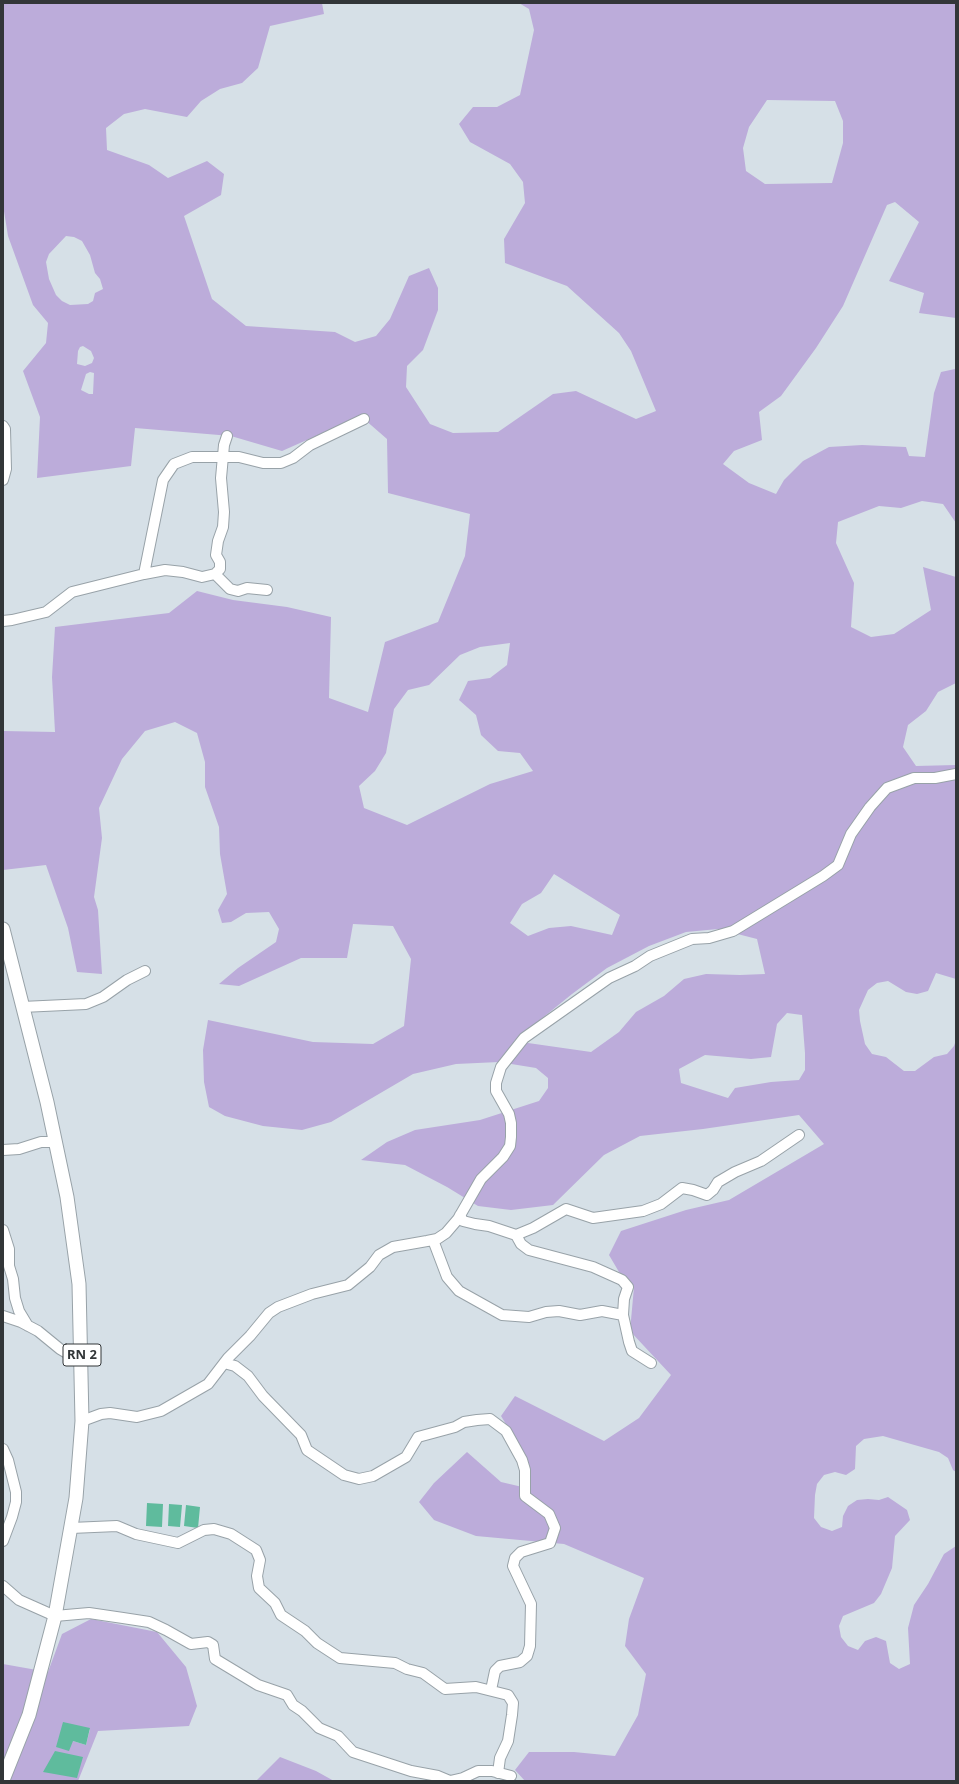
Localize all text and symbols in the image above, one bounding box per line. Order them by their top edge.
road number: RN 2 [63,1344,101,1366]

